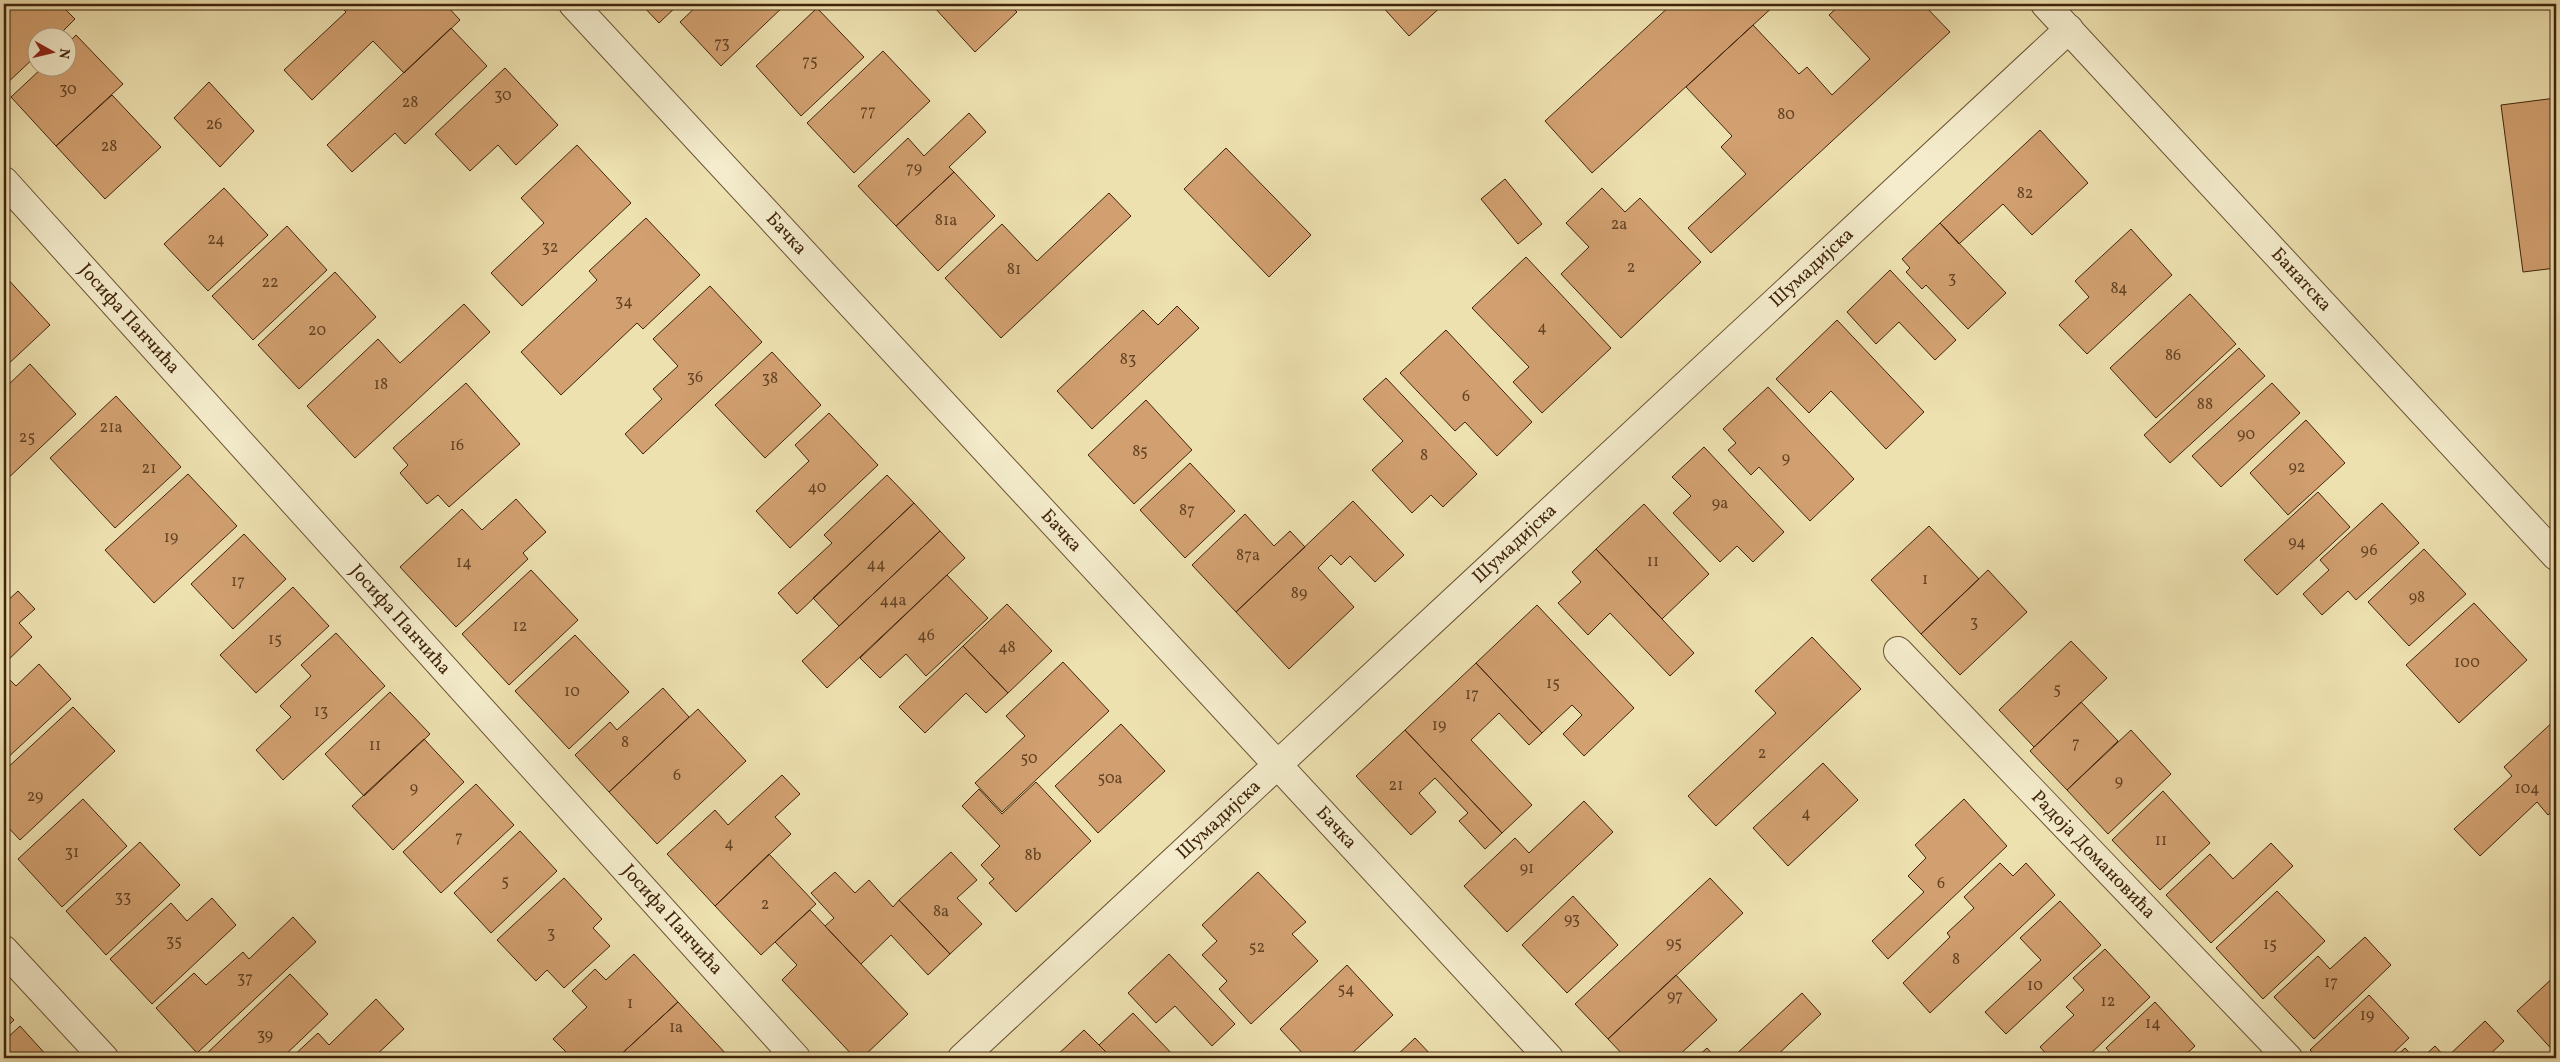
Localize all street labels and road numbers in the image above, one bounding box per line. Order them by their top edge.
street label: Бачка [759,207,813,261]
street label: Шумадијска [1764,222,1860,314]
street label: Банатска [2265,242,2337,318]
street label: Јосифа Панчића [72,258,186,380]
street label: Шумадијска [1467,498,1563,590]
street label: Бачка [1034,504,1088,558]
street label: Јосифа Панчића [343,559,457,681]
street label: Шумадијска [1171,774,1267,866]
street label: Радоја Домановића [2025,785,2161,925]
street label: Бачка [1309,801,1363,855]
street label: Јосифа Панчића [615,859,729,981]

